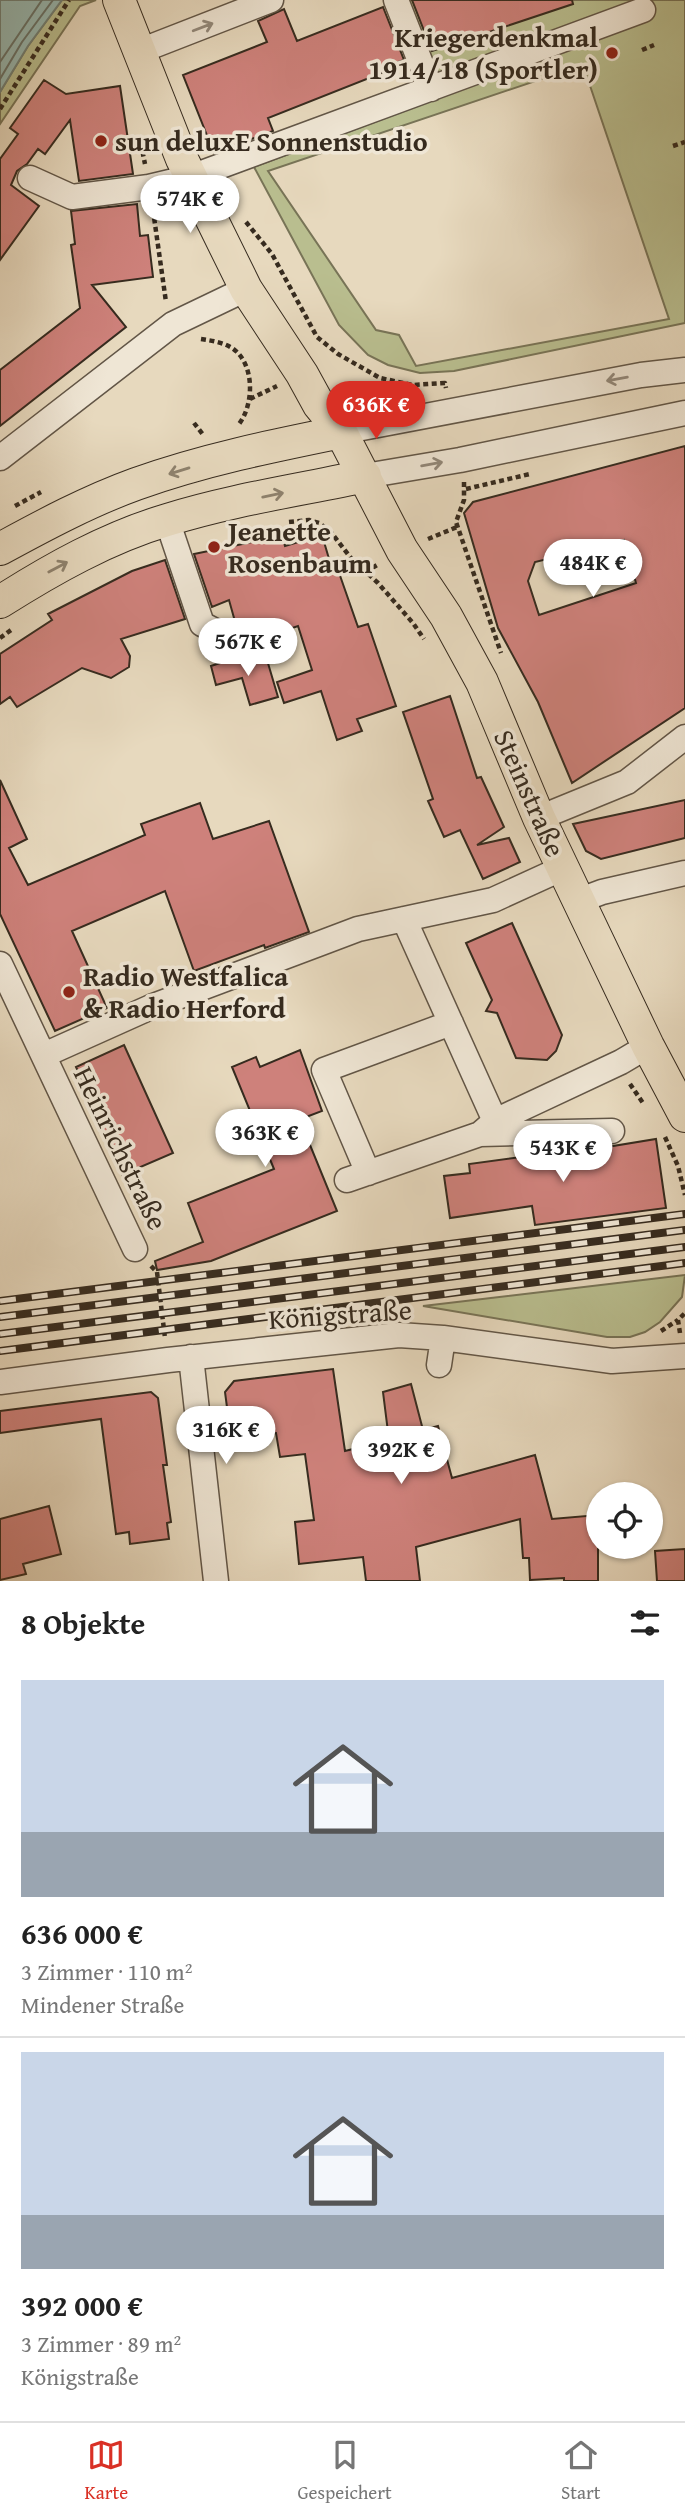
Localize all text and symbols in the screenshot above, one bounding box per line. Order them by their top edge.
place label: Kriegerdenkmal 1914/18 (Sportler) [368,16,598,89]
one-way arrow [192,19,214,32]
marker: Kriegerdenkmal 1914/18 (Sportler) [604,45,620,61]
place label: sun deluxE Sonnenstudio [115,120,428,161]
marker: sun deluxE Sonnenstudio [93,133,109,149]
pin: 574K € [133,176,247,235]
text: 574K € [156,181,224,214]
one-way arrow [606,373,629,386]
pin: 636K € [319,382,433,441]
text: 636K € [342,387,410,420]
one-way arrow [420,457,443,471]
one-way arrow [168,466,190,479]
one-way arrow [261,488,284,501]
place label: Jeanette Rosenbaum [224,510,372,583]
marker: Jeanette Rosenbaum [206,539,222,555]
pin: 484K € [536,540,650,599]
text: 484K € [559,545,627,578]
one-way arrow [48,560,68,574]
pin: 567K € [191,618,305,678]
text: 567K € [214,624,282,657]
street label: Steinstraße [484,723,577,863]
place label: Radio Westfalica & Radio Herford [83,955,289,1028]
marker: Radio Westfalica & Radio Herford [61,984,77,1000]
street label: Heinrichstraße [64,1059,179,1237]
pin: 363K € [208,1110,322,1169]
text: 363K € [231,1115,299,1148]
pin: 543K € [506,1124,620,1184]
text: 543K € [529,1130,597,1163]
street label: Königstraße [267,1288,413,1339]
pin: 316K € [169,1406,283,1466]
text: 316K € [192,1412,260,1445]
pin: 392K € [344,1426,458,1486]
text: 392K € [367,1432,435,1465]
map controls [586,1482,663,1559]
button: locate [586,1482,663,1559]
text: 8 Objekte [21,1601,145,1645]
icon: filters [626,1604,664,1642]
icon: home [280,1726,406,1852]
text: 636 000 € [21,1911,143,1955]
text: 3 Zimmer · 110 m² [21,1955,192,1988]
text: Mindener Straße [21,1988,184,2021]
icon: home [280,2098,406,2224]
text: 392 000 € [21,2283,143,2327]
text: 3 Zimmer · 89 m² [21,2327,181,2360]
text: Königstraße [21,2360,139,2393]
tab: Karte [85,2436,128,2506]
tab: Gespeichert [297,2436,392,2506]
tab: Start [561,2436,600,2506]

